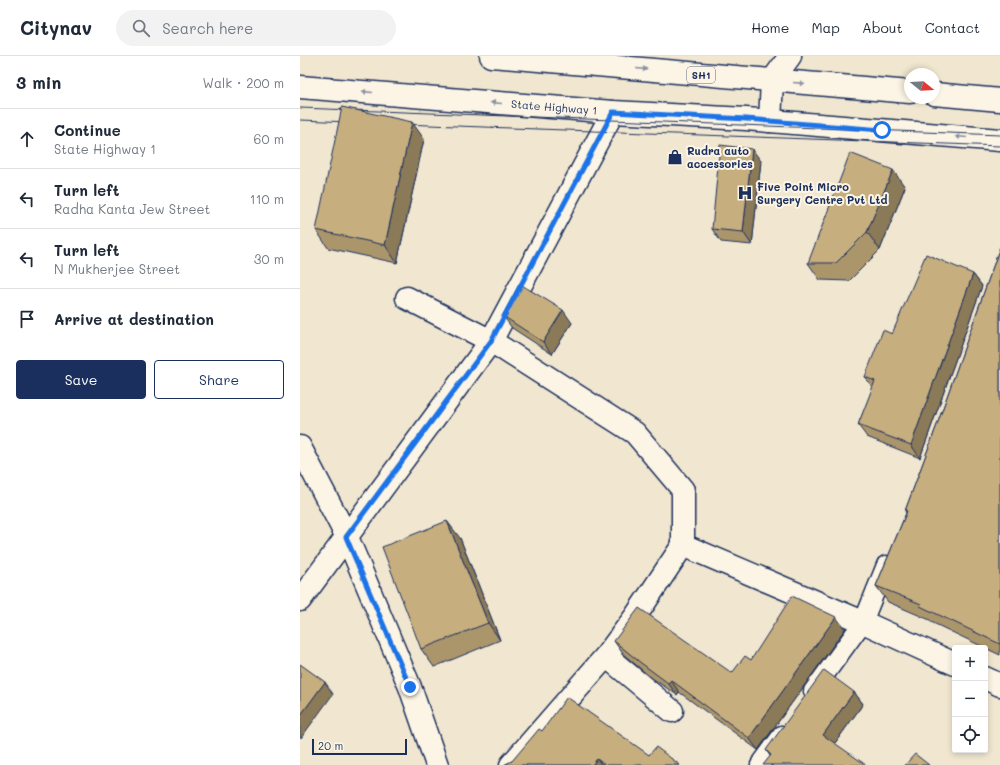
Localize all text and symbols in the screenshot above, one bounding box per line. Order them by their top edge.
search box [116,10,396,46]
text: Citynav [20,15,92,40]
icon: search [130,17,152,39]
text: Search here [162,18,253,38]
text: Home [751,18,789,37]
text: Map [811,18,840,37]
text: About [862,18,903,37]
text: Contact [925,18,980,37]
one-way arrow [636,66,648,73]
road number: SH1 [687,67,715,83]
north arrow [904,68,940,104]
text: 3 min [16,71,61,93]
text: Walk · 200 m [203,74,284,91]
one-way arrow [793,80,805,87]
one-way arrow [361,89,373,96]
street label: State Highway 1 [511,96,598,118]
one-way arrow [490,100,502,107]
text: Continue [54,120,121,140]
route start [873,121,891,139]
icon: ahead [16,128,38,150]
text: 60 m [254,130,284,147]
one-way arrow [955,133,967,140]
text: State Highway 1 [54,140,156,157]
place label: Rudra auto accessories [687,143,753,171]
shop icon: Rudra auto accessories [666,148,684,166]
place label: Five Point Micro Surgery Centre Pvt Ltd [757,179,887,207]
text: Turn left [54,180,119,200]
hospital icon: Five Point Micro Surgery Centre Pvt Ltd [736,184,754,202]
icon: left [16,188,38,210]
text: 110 m [250,190,284,207]
text: Radha Kanta Jew Street [54,200,210,217]
text: Turn left [54,240,119,260]
icon: left [16,248,38,270]
text: 30 m [254,250,284,267]
text: N Mukherjee Street [54,260,180,277]
icon: arrive [16,308,38,330]
text: Arrive at destination [54,309,214,329]
button: Save [16,360,146,399]
button: Share [154,360,284,399]
map controls [952,645,988,753]
button: + [952,645,988,681]
route end [401,678,419,696]
button: − [952,681,988,717]
button: locate [952,717,988,753]
scale bar [312,737,407,756]
text: 20 m [318,738,343,753]

